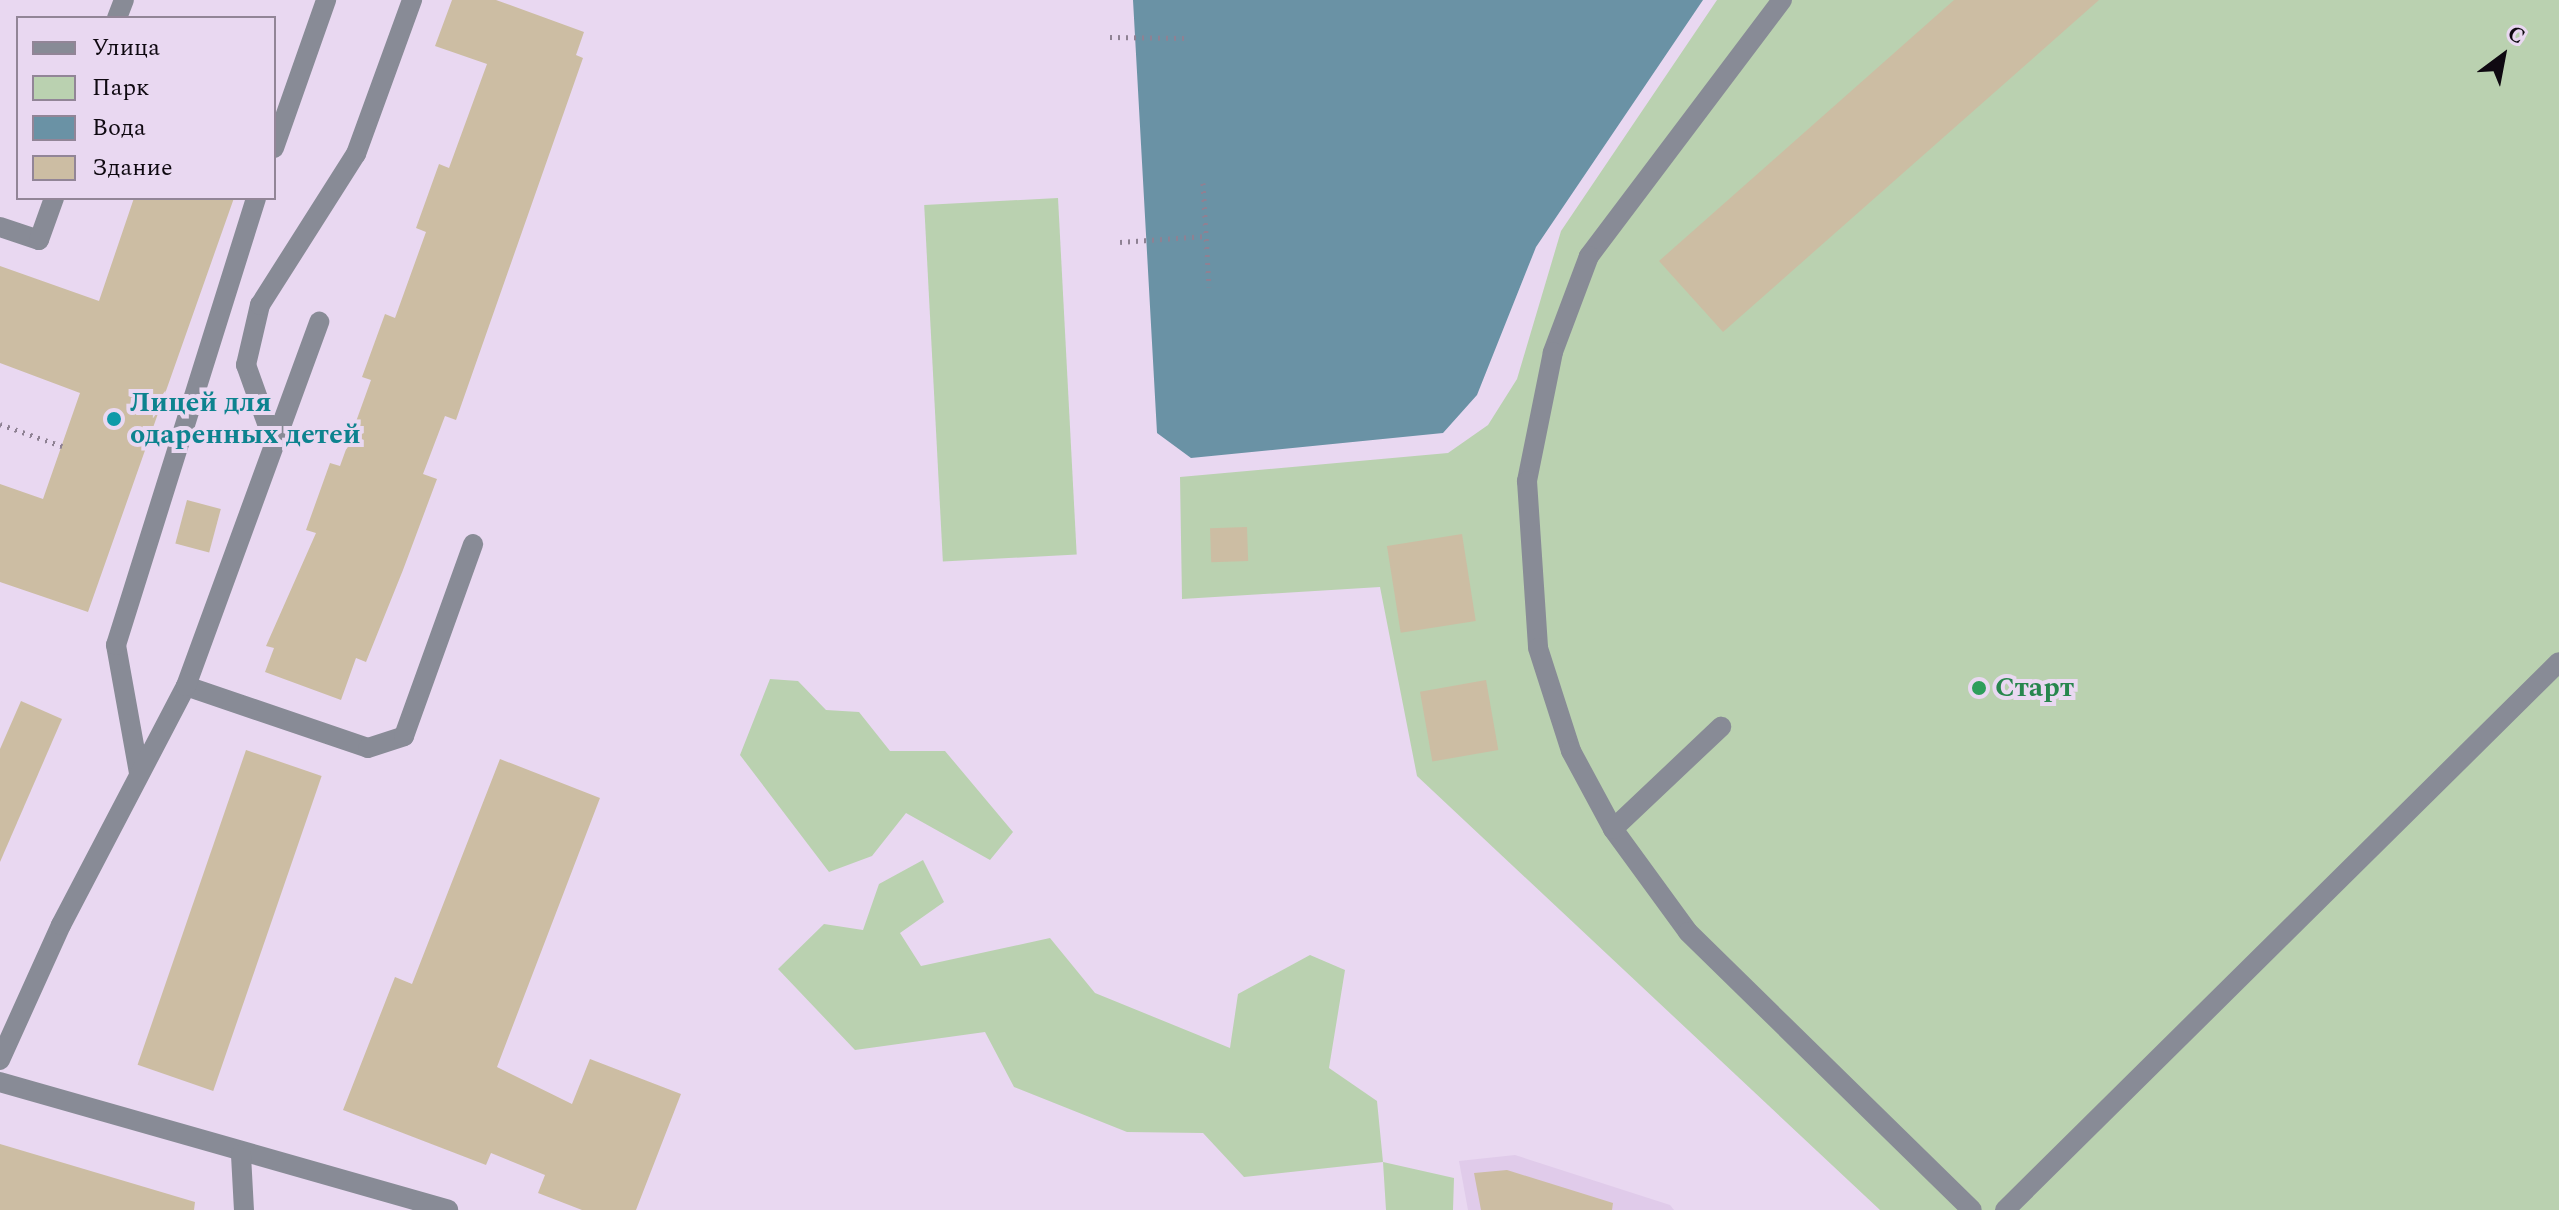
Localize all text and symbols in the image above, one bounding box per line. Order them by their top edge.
legend [16,16,276,200]
north arrow [2463,16,2543,96]
text: С [2501,17,2531,53]
text: Улица [92,30,160,66]
text: Парк [92,70,149,106]
text: Вода [92,110,146,146]
text: Здание [92,150,173,186]
place label: Лицей для одаренных детей [130,386,361,452]
marker: Лицей для одаренных детей [105,410,123,428]
place label: Старт [1995,671,2074,705]
marker: Старт [1970,679,1988,697]

